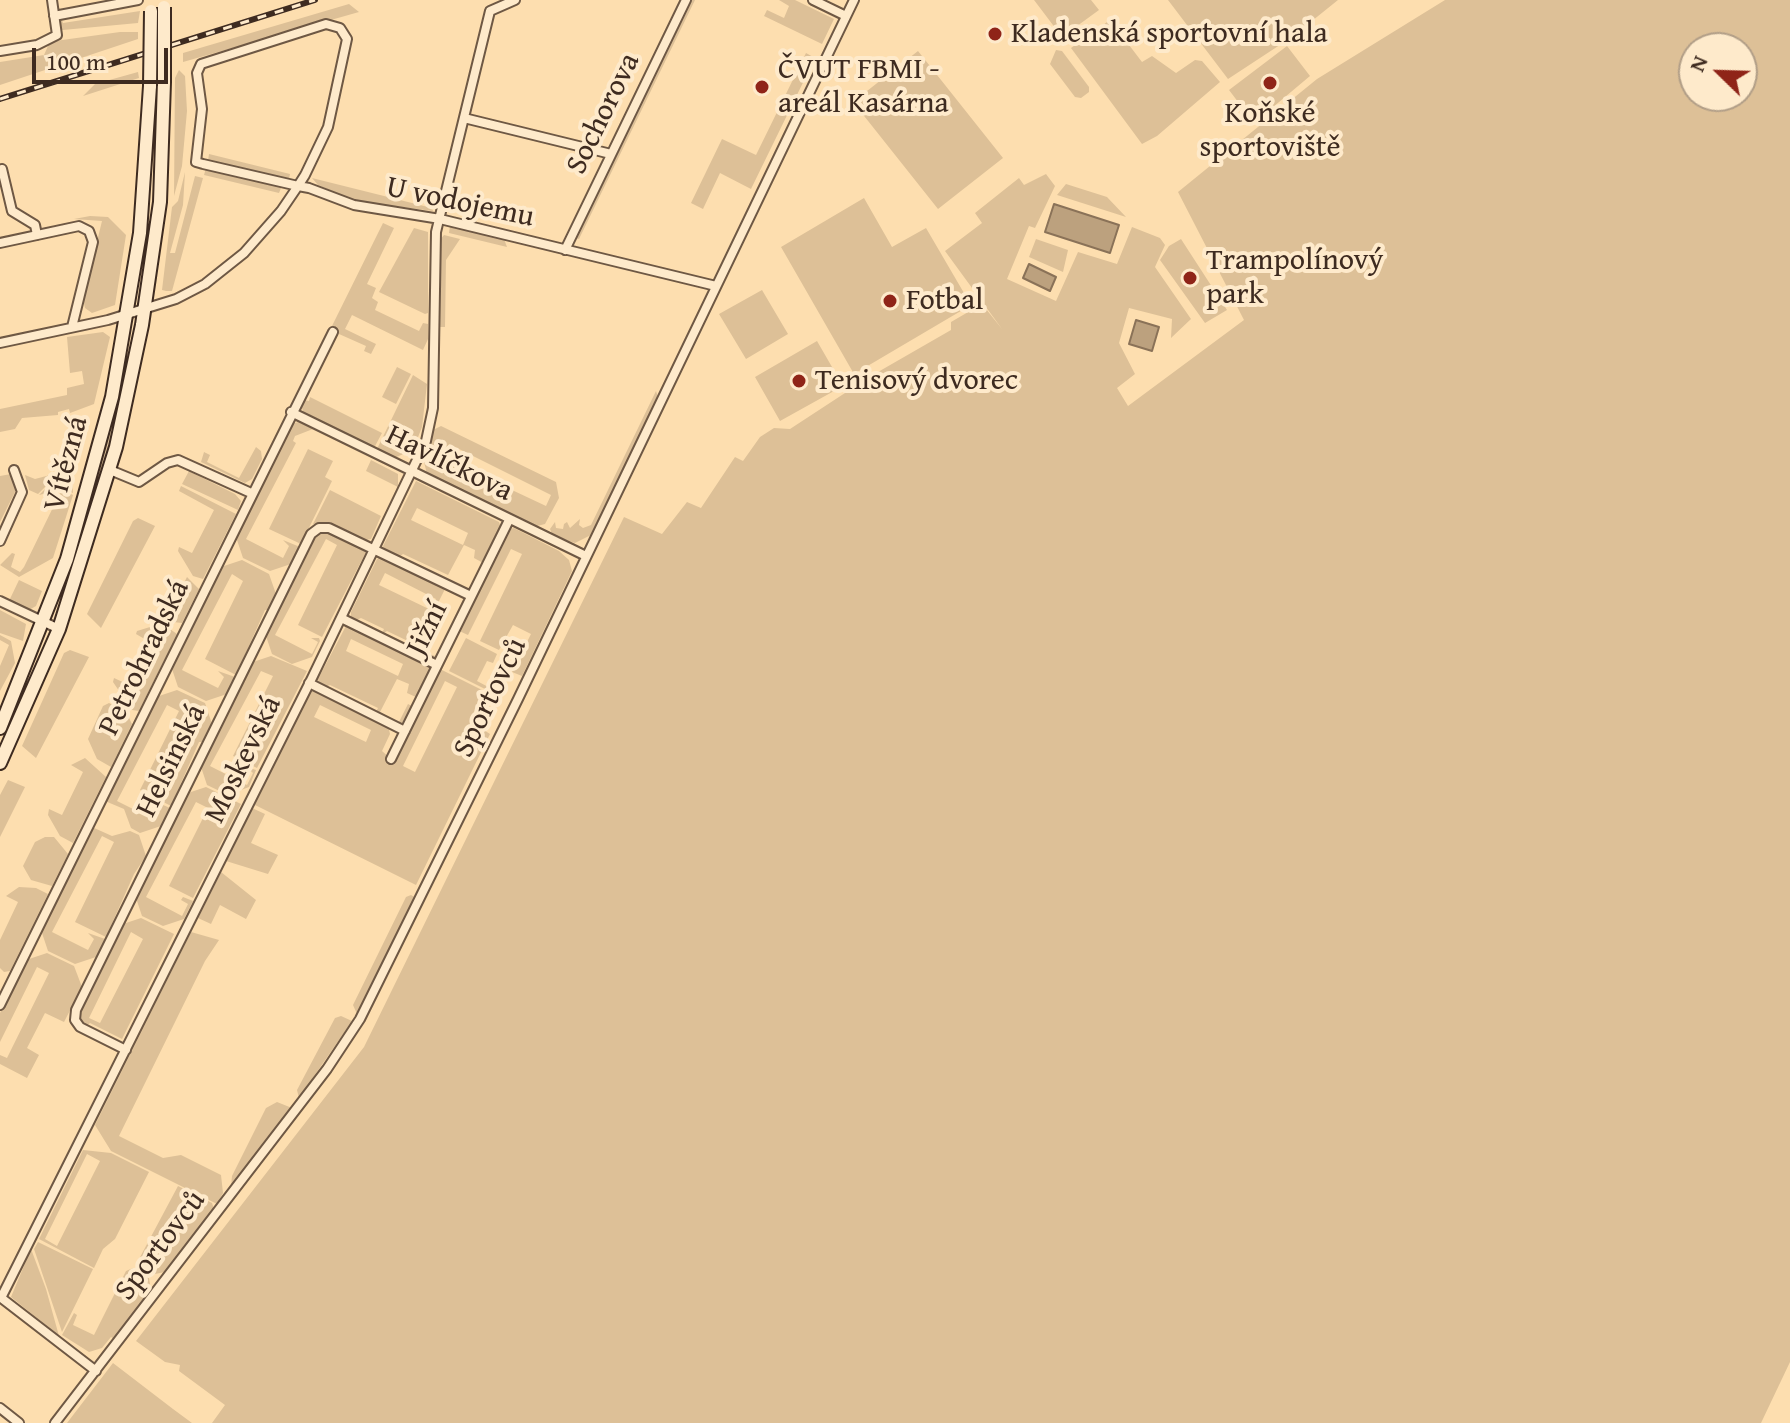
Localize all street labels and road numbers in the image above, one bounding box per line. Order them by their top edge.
street label: Sochorova [559,48,649,180]
street label: U vodojemu [383,170,537,236]
street label: Vítězná [37,413,97,515]
street label: Havlíčkova [380,418,518,510]
street label: Petrohradská [92,574,198,742]
street label: Jižní [399,596,457,662]
street label: Sportovců [447,632,535,764]
street label: Moskevská [198,691,290,829]
street label: Helsinská [129,699,215,823]
street label: Sportovců [108,1184,214,1308]

